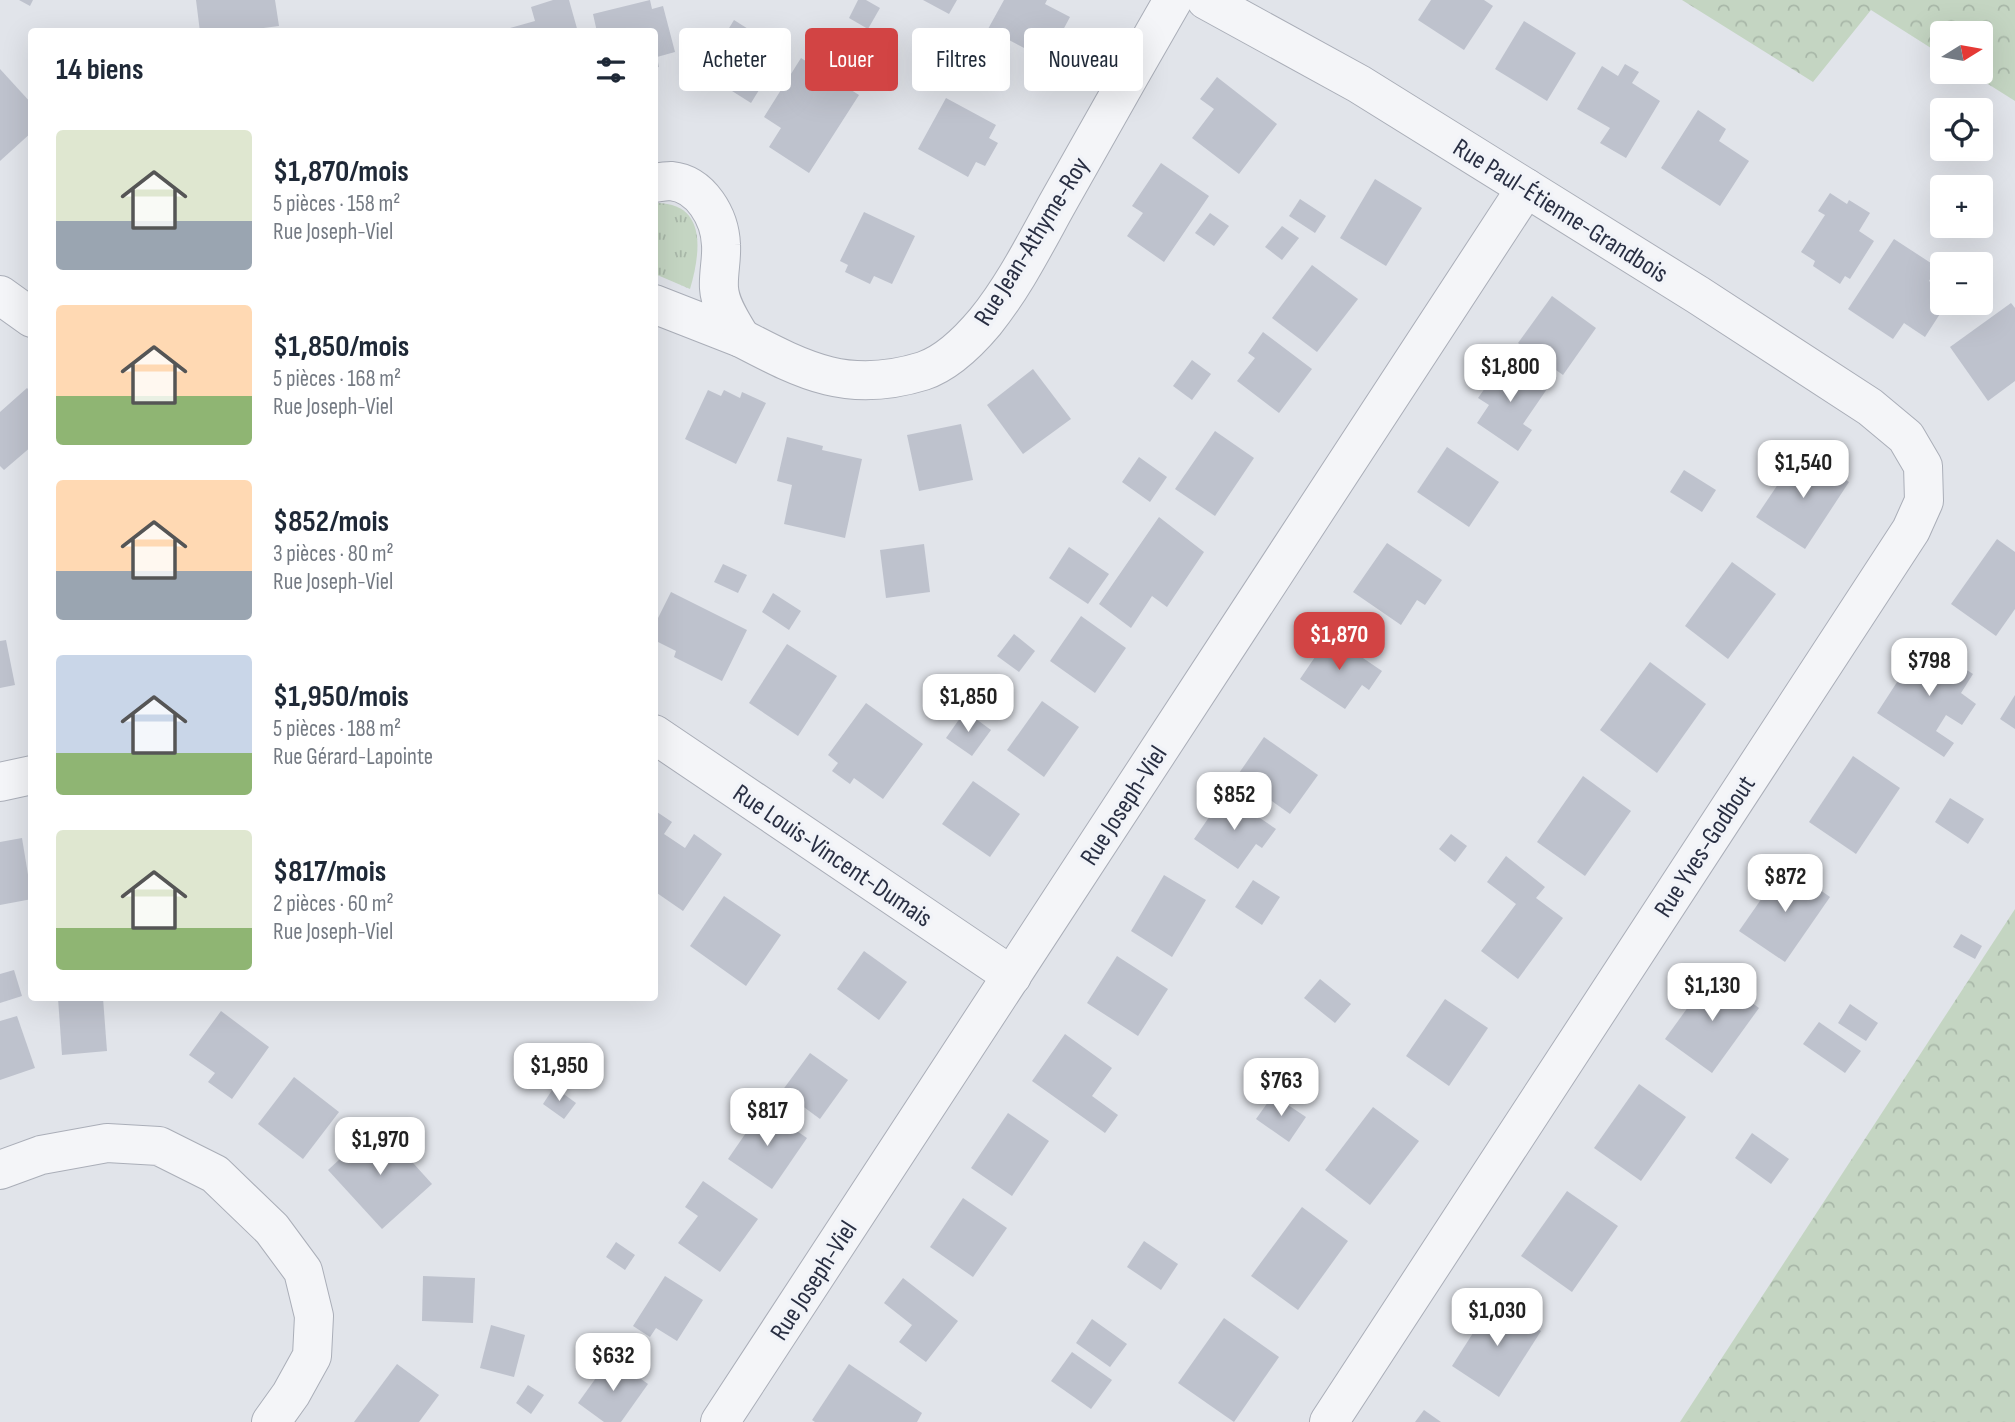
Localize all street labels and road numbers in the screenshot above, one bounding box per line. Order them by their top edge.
street label: Rue Paul-Étienne-Grandbois [1447,133,1673,290]
street label: Rue Jean-Athyme-Roy [968,152,1096,332]
street label: Rue Joseph-Viel [1074,740,1174,871]
street label: Rue Yves-Godbout [1648,770,1762,923]
street label: Rue Louis-Vincent-Dumais [727,778,938,934]
street label: Rue Joseph-Viel [764,1215,864,1346]

